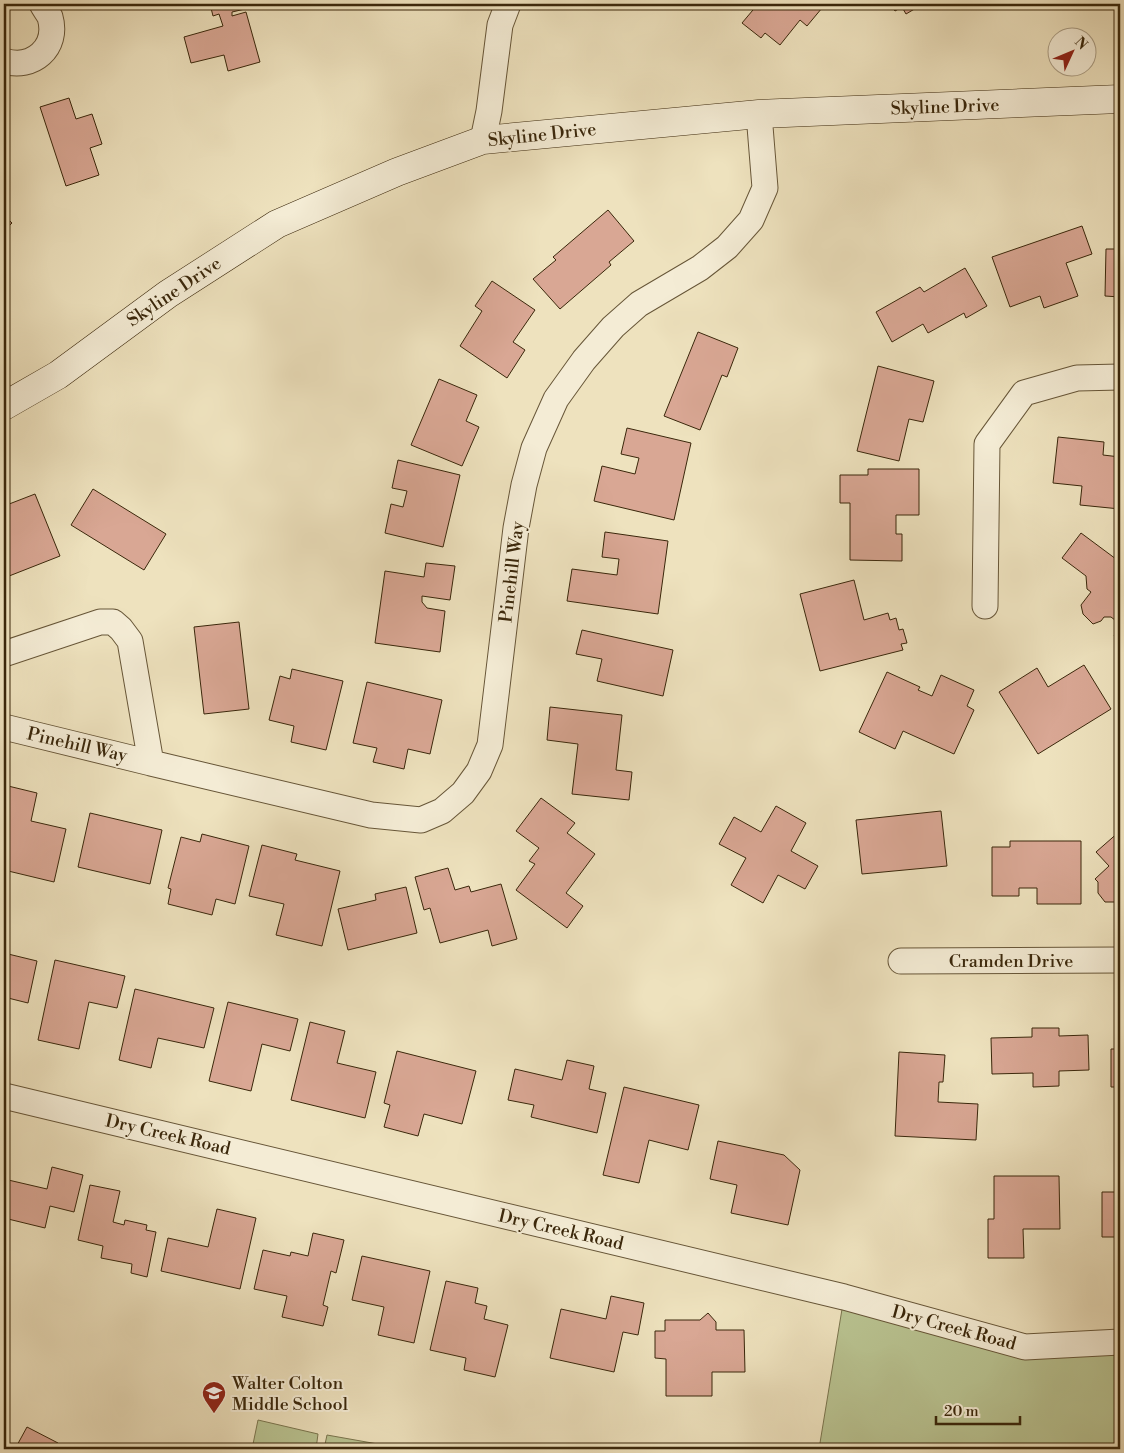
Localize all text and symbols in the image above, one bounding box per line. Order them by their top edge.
north arrow [1046,28,1096,78]
text: N [1070,33,1091,54]
street label: Skyline Drive [890,94,1000,120]
street label: Skyline Drive [487,118,597,152]
street label: Skyline Drive [122,252,226,332]
street label: Pinehill Way [494,520,530,624]
street label: Pinehill Way [25,722,130,768]
street label: Cramden Drive [949,950,1073,973]
street label: Dry Creek Road [103,1109,234,1161]
street label: Dry Creek Road [496,1204,627,1256]
street label: Dry Creek Road [889,1300,1019,1356]
place label: Walter Colton Middle School [231,1372,349,1416]
school or university icon: Walter Colton Middle School [201,1380,227,1414]
scale bar [936,1393,1020,1425]
text: 20 m [944,1402,979,1421]

